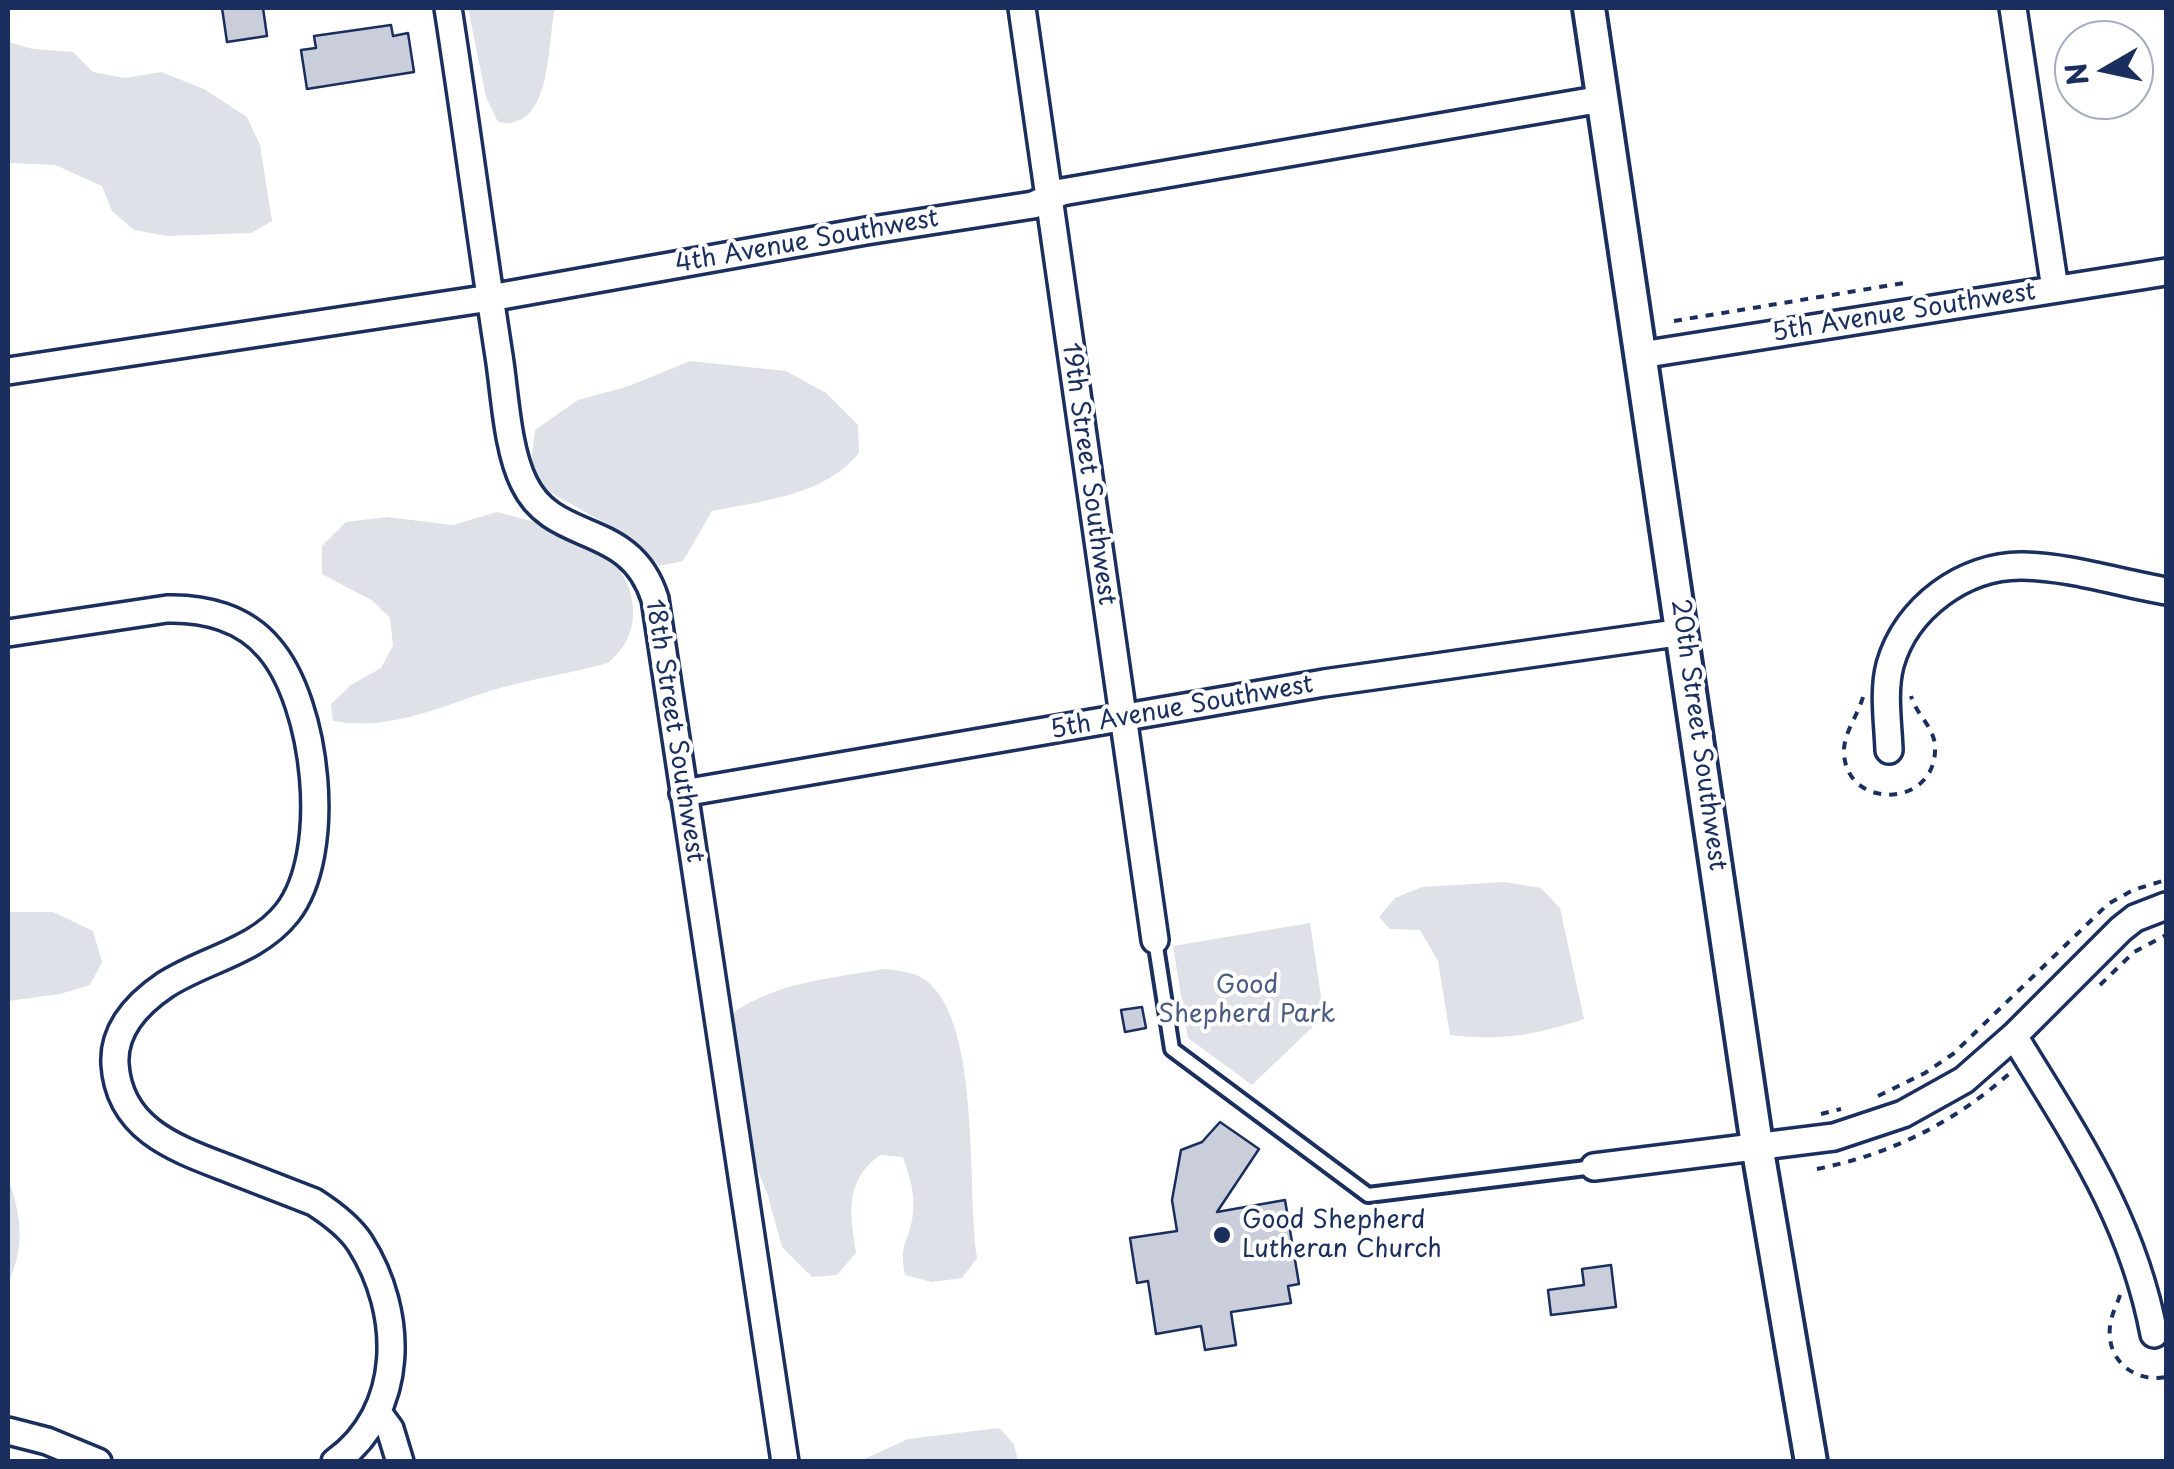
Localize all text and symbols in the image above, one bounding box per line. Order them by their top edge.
north arrow [2054,20,2154,120]
text: N [2053,60,2099,89]
street label: 4th Avenue Southwest [673,204,941,280]
street label: 5th Avenue Southwest [1770,277,2038,349]
street label: 19th Street Southwest [1055,341,1121,607]
street label: 18th Street Southwest [638,597,710,865]
street label: 20th Street Southwest [1664,597,1732,873]
street label: 5th Avenue Southwest [1048,670,1316,746]
park label: Good Shepherd Park [1158,971,1336,1030]
place label: Good Shepherd Lutheran Church [1242,1206,1442,1265]
marker: Good Shepherd Lutheran Church [1211,1224,1233,1246]

